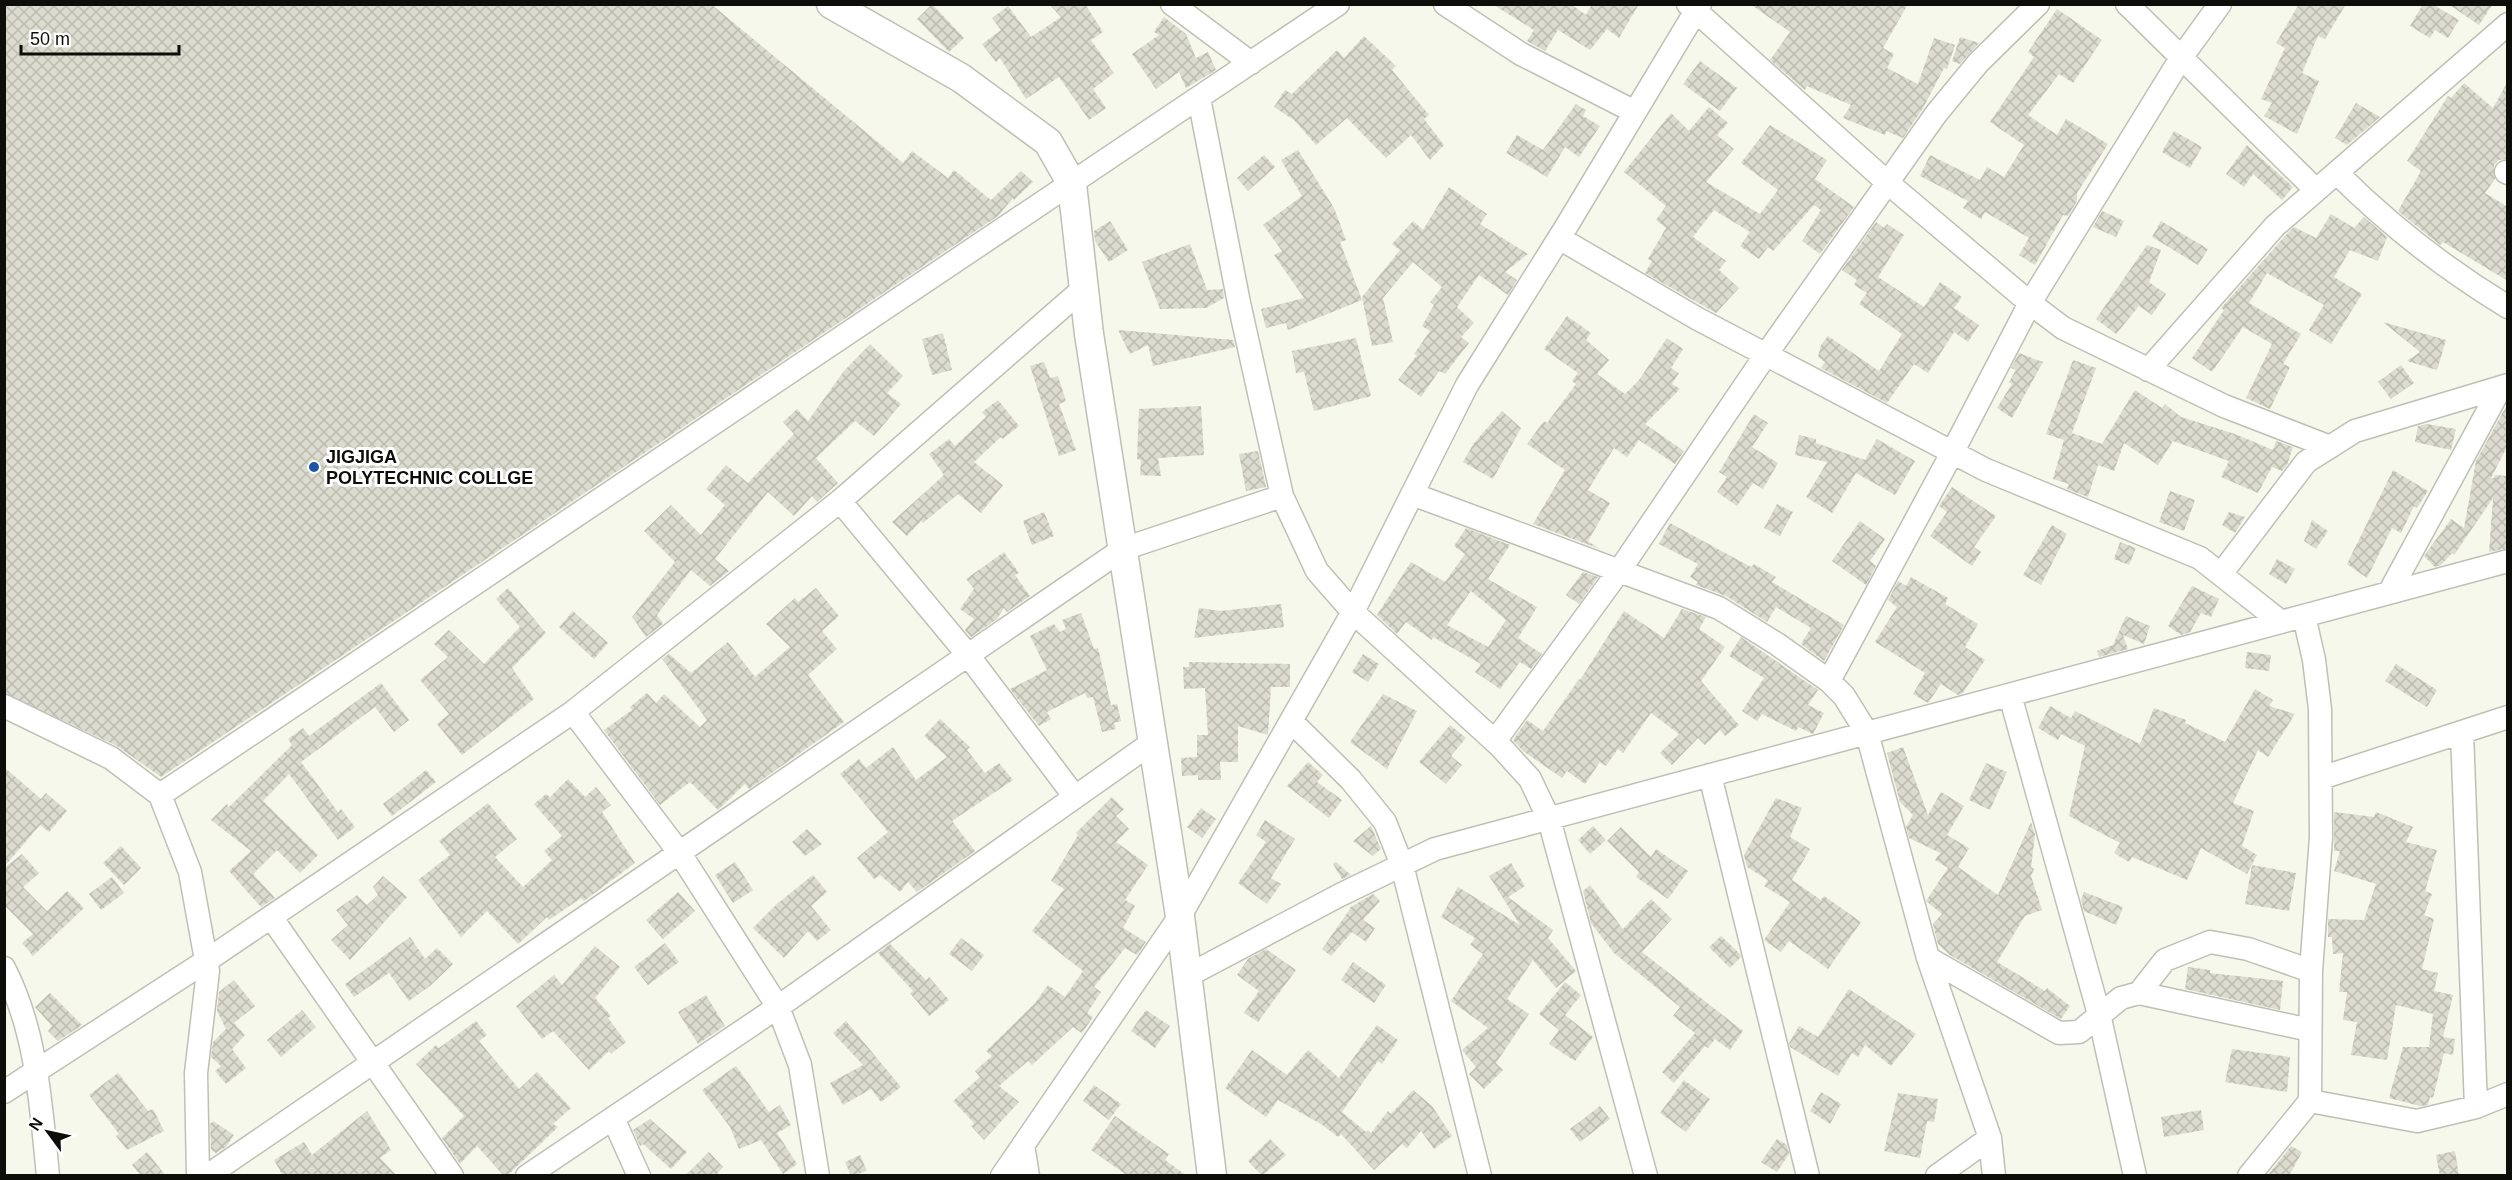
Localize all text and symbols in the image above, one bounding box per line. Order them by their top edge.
scale bar [21,18,178,56]
text: 50 m [30,29,70,49]
place label: JIGJIGA POLYTECHNIC COLLGE [326,447,533,488]
marker: JIGJIGA POLYTECHNIC COLLGE [307,460,321,474]
north arrow [18,1102,78,1162]
text: N [26,1115,46,1134]

